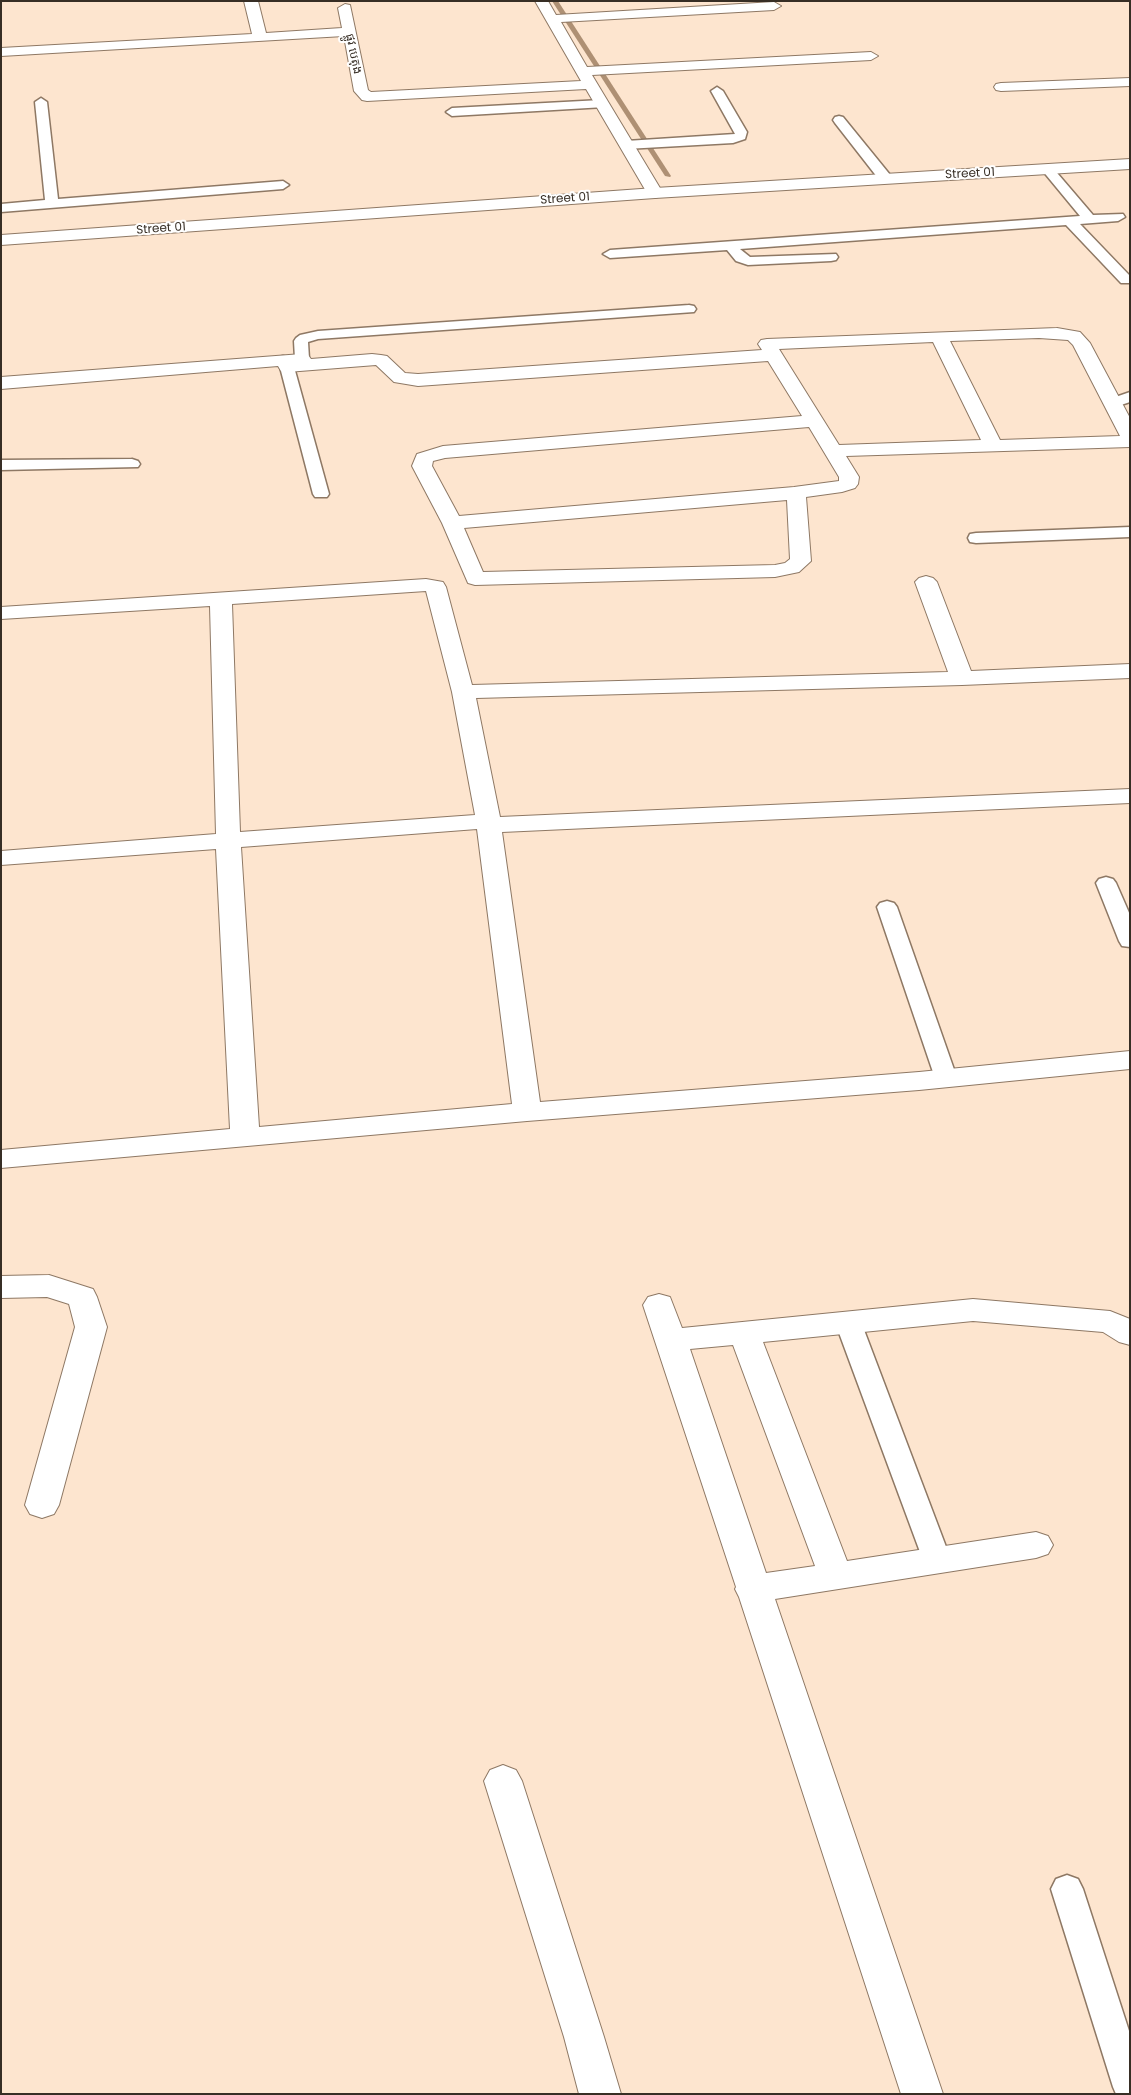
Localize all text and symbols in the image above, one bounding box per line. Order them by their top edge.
street label: ផ្លូវ បេតុង [342,32,364,76]
street label: Street 01 [945,166,995,182]
street label: Street 01 [540,190,590,208]
street label: Street 01 [136,220,186,238]

